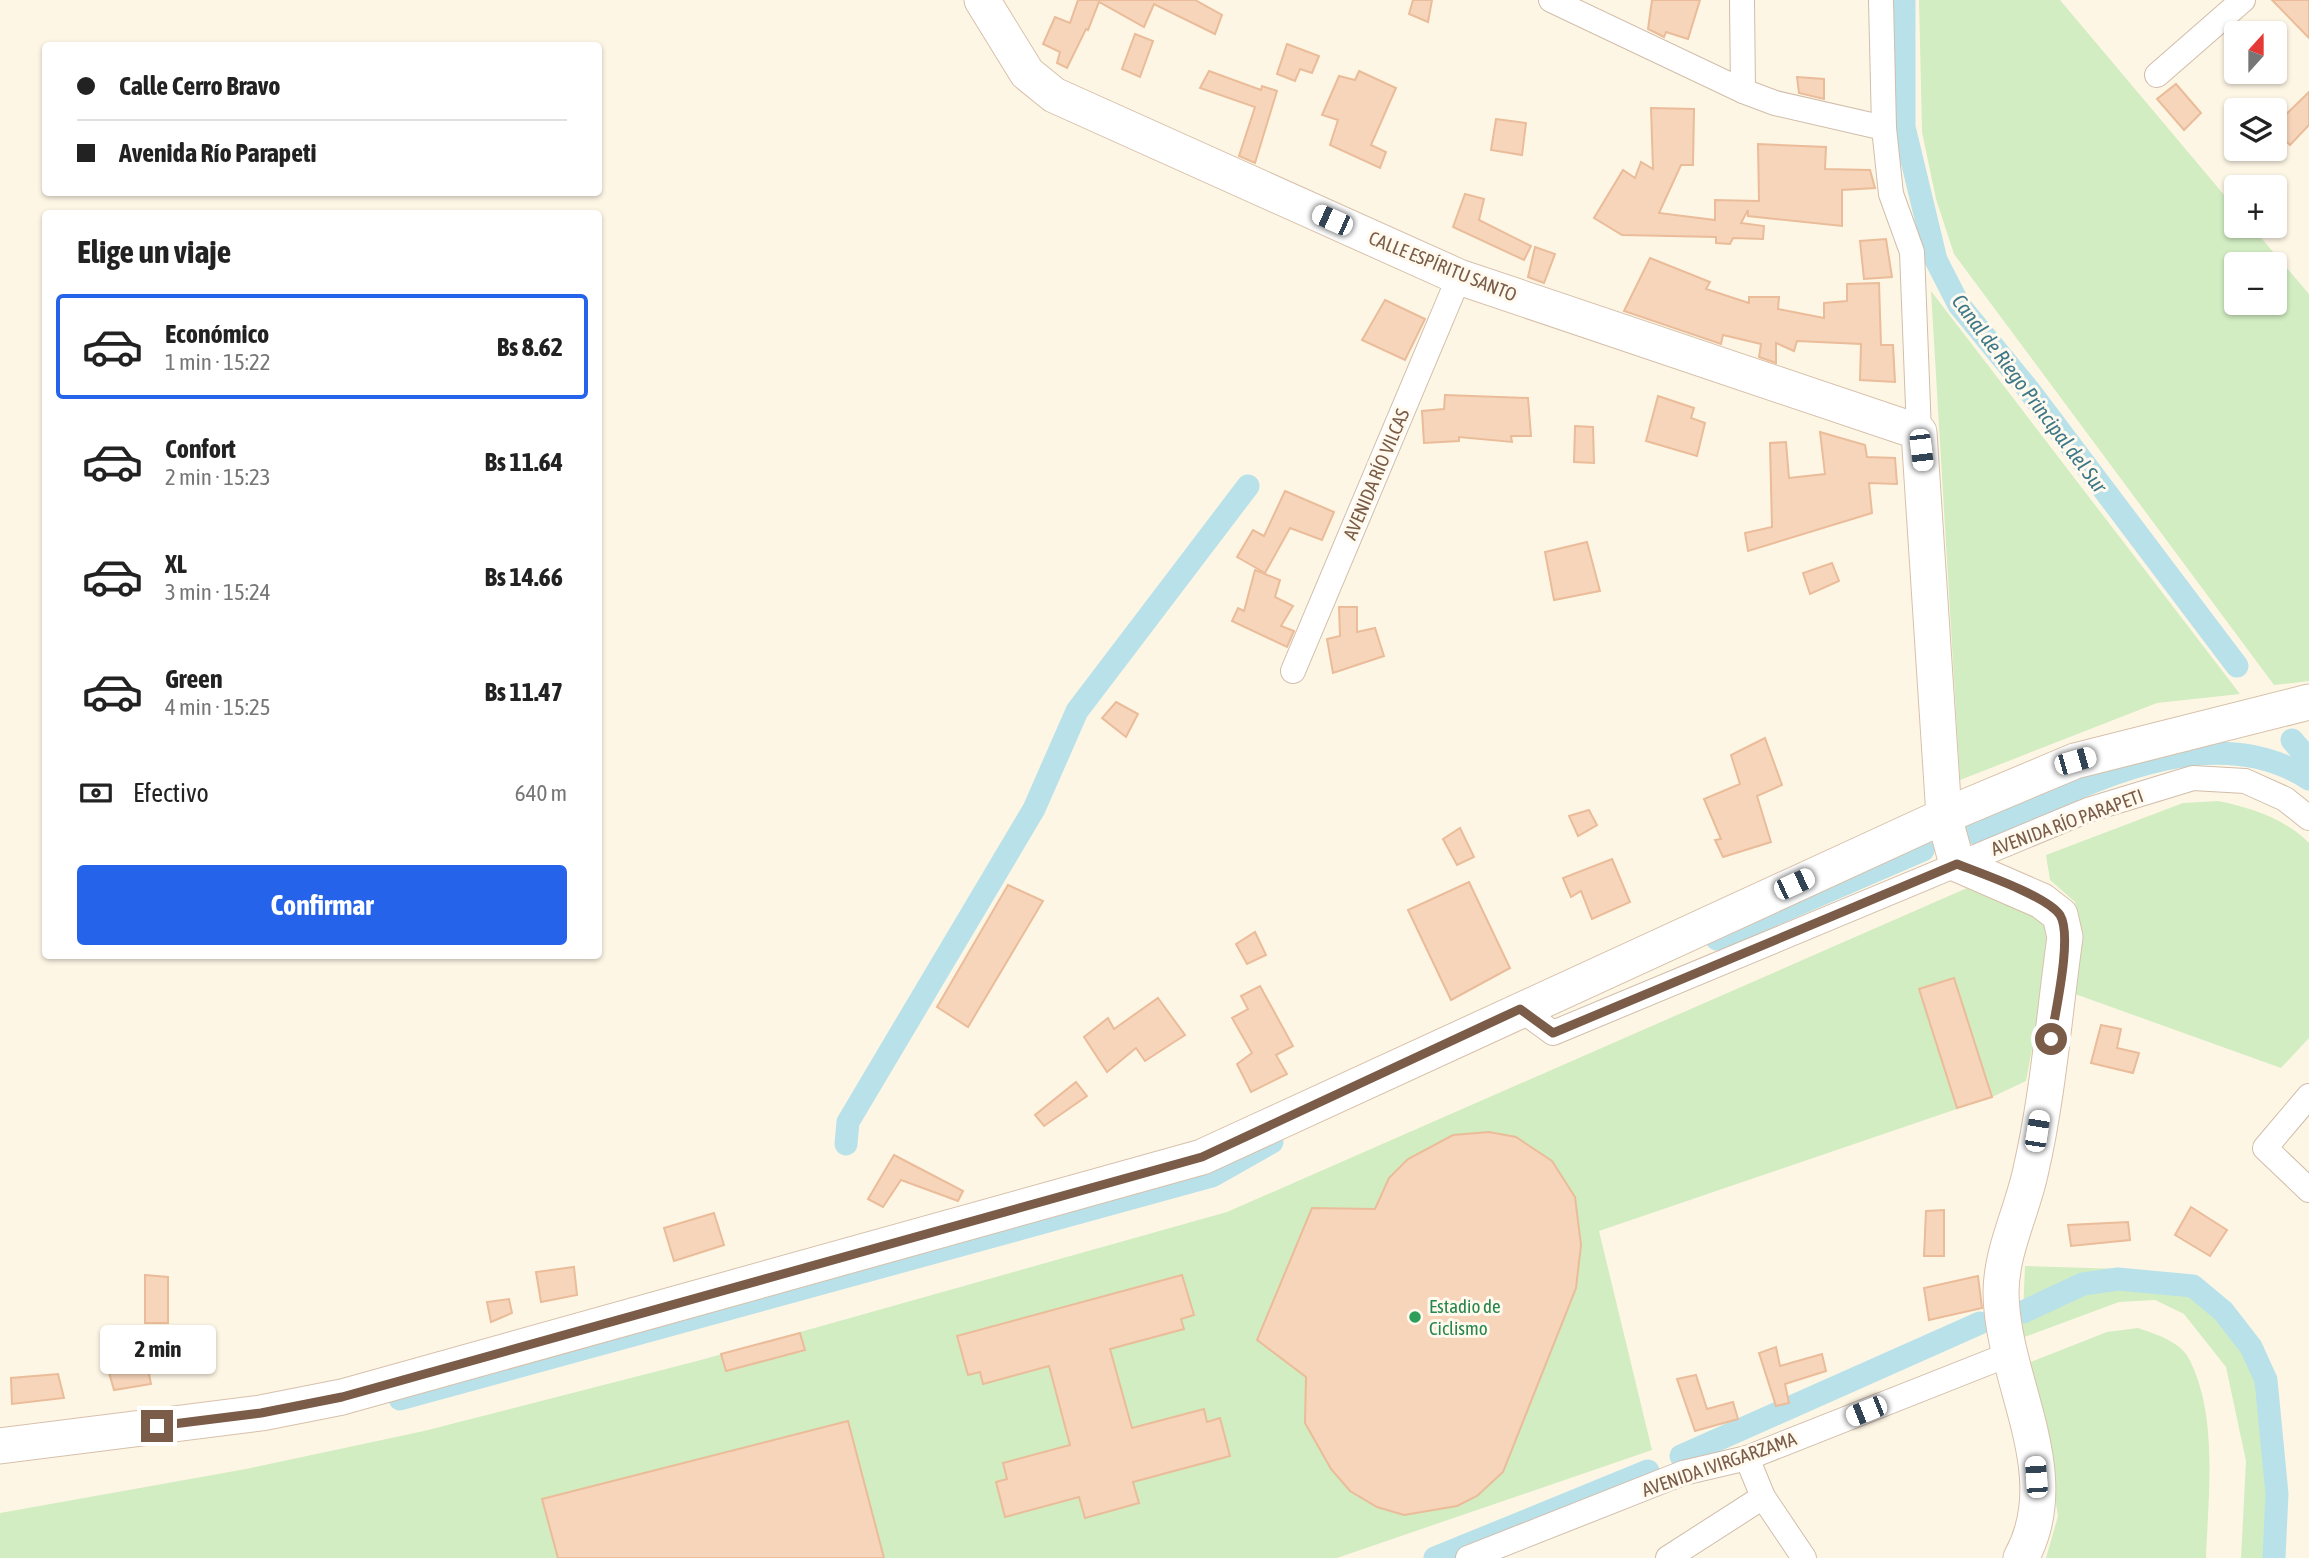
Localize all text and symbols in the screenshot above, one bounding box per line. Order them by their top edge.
north arrow [2224,21,2287,84]
map controls [2224,21,2287,315]
text: Calle Cerro Bravo [119,71,281,101]
button: layers [2224,98,2287,161]
text: Avenida Río Parapeti [119,138,316,168]
button: + [2224,175,2287,238]
car [1309,202,1356,238]
street label: CALLE ESPÍRITU SANTO [1366,226,1520,306]
text: Elige un viaje [77,233,231,270]
button: − [2224,252,2287,315]
water label: Canal de Riego Principal del Sur [1948,289,2113,497]
icon: car [81,315,144,378]
text: Económico [165,319,269,349]
text: Bs 8.62 [497,332,563,362]
text: 1 min · 15:22 [165,349,271,375]
street label: AVENIDA RÍO VILCAS [1339,405,1413,543]
car [1909,428,1934,472]
icon: car [81,430,144,493]
text: Confort [165,434,236,464]
text: Bs 11.64 [484,447,563,477]
text: 2 min · 15:23 [165,464,271,490]
icon: car [81,545,144,608]
text: XL [165,549,187,579]
text: Bs 14.66 [484,562,563,592]
text: 3 min · 15:24 [165,579,271,605]
icon: car [81,660,144,723]
text: Green [165,664,223,694]
text: Bs 11.47 [484,677,563,707]
text: 4 min · 15:25 [165,694,271,720]
car [2052,745,2099,777]
icon: cash [77,774,115,812]
text: Efectivo [133,778,209,808]
text: 640 m [515,780,567,806]
street label: AVENIDA RÍO PARAPETI [1988,784,2146,860]
button: Confirmar [77,865,567,945]
car [1771,866,1818,902]
route start [2035,1023,2067,1055]
car [2024,1109,2051,1153]
place label: Estadio de Ciclismo [1429,1295,1501,1339]
marker: Estadio de Ciclismo [1407,1309,1423,1325]
callout: 2 min [99,1324,215,1374]
text: 2 min [135,1336,181,1362]
car [1843,1393,1890,1429]
route end [141,1410,173,1442]
street label: AVENIDA IVIRGARZAMA [1639,1427,1800,1501]
car [2025,1455,2048,1499]

